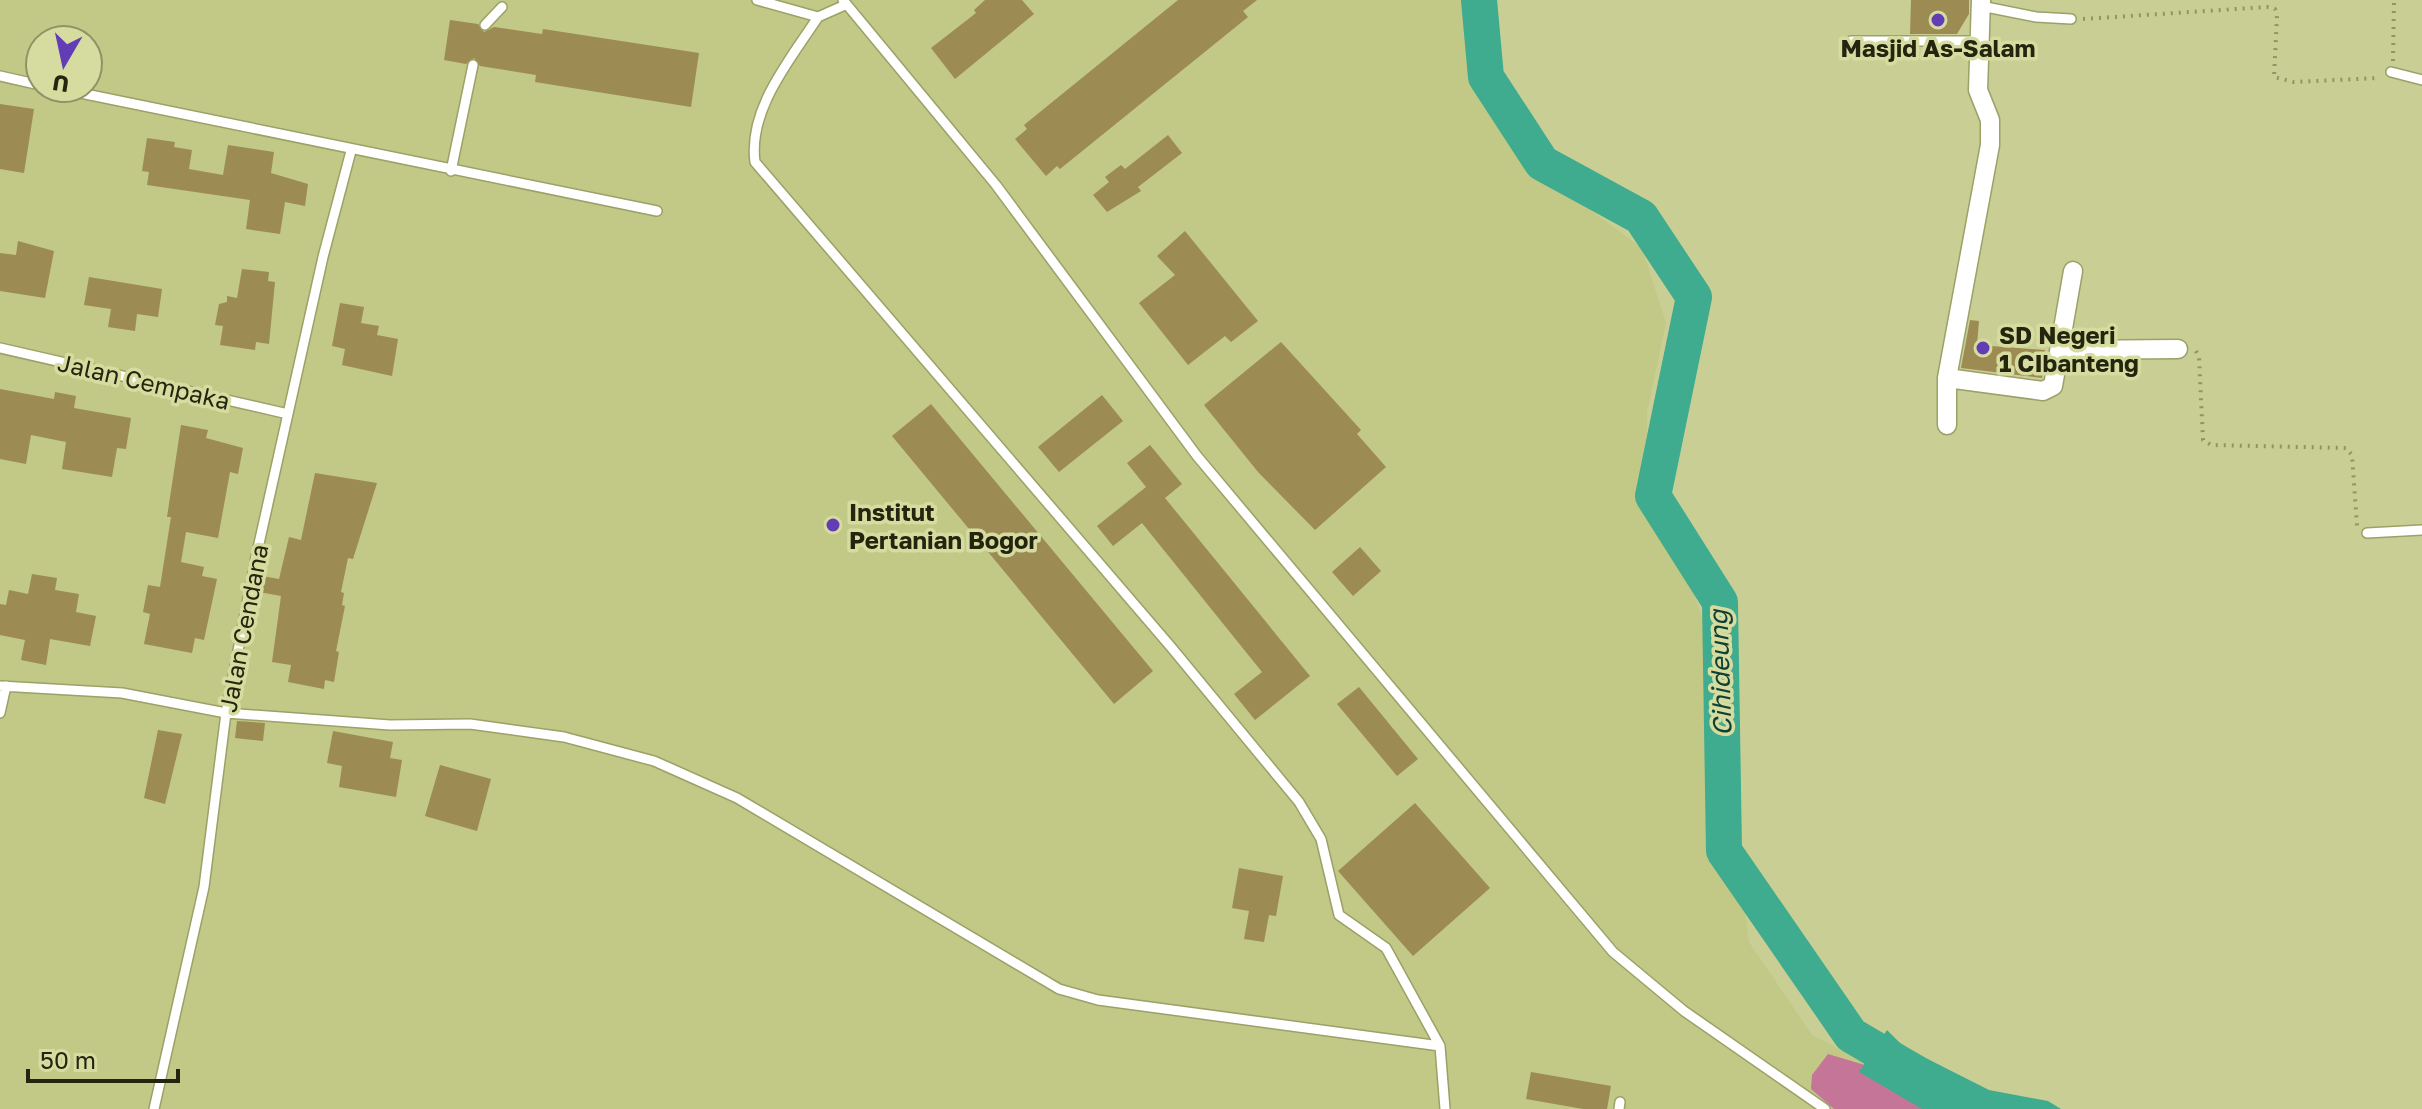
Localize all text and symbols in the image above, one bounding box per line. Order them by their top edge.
marker: Masjid As-Salam [1929,11,1947,29]
north arrow [24,24,104,104]
place label: Masjid As-Salam [1840,33,2036,62]
text: U [51,70,71,99]
place label: SD Negeri 1 CIbanteng [1999,320,2139,377]
marker: SD Negeri 1 CIbanteng [1974,339,1992,357]
street label: Jalan Cempaka [55,347,233,415]
place label: Institut Pertanian Bogor [849,497,1038,554]
marker: Institut Pertanian Bogor [824,516,842,534]
street label: Jalan Cendana [212,542,274,714]
water label: Cihideung [1702,607,1738,737]
scale bar [28,1033,178,1083]
text: 50 m [40,1045,96,1074]

